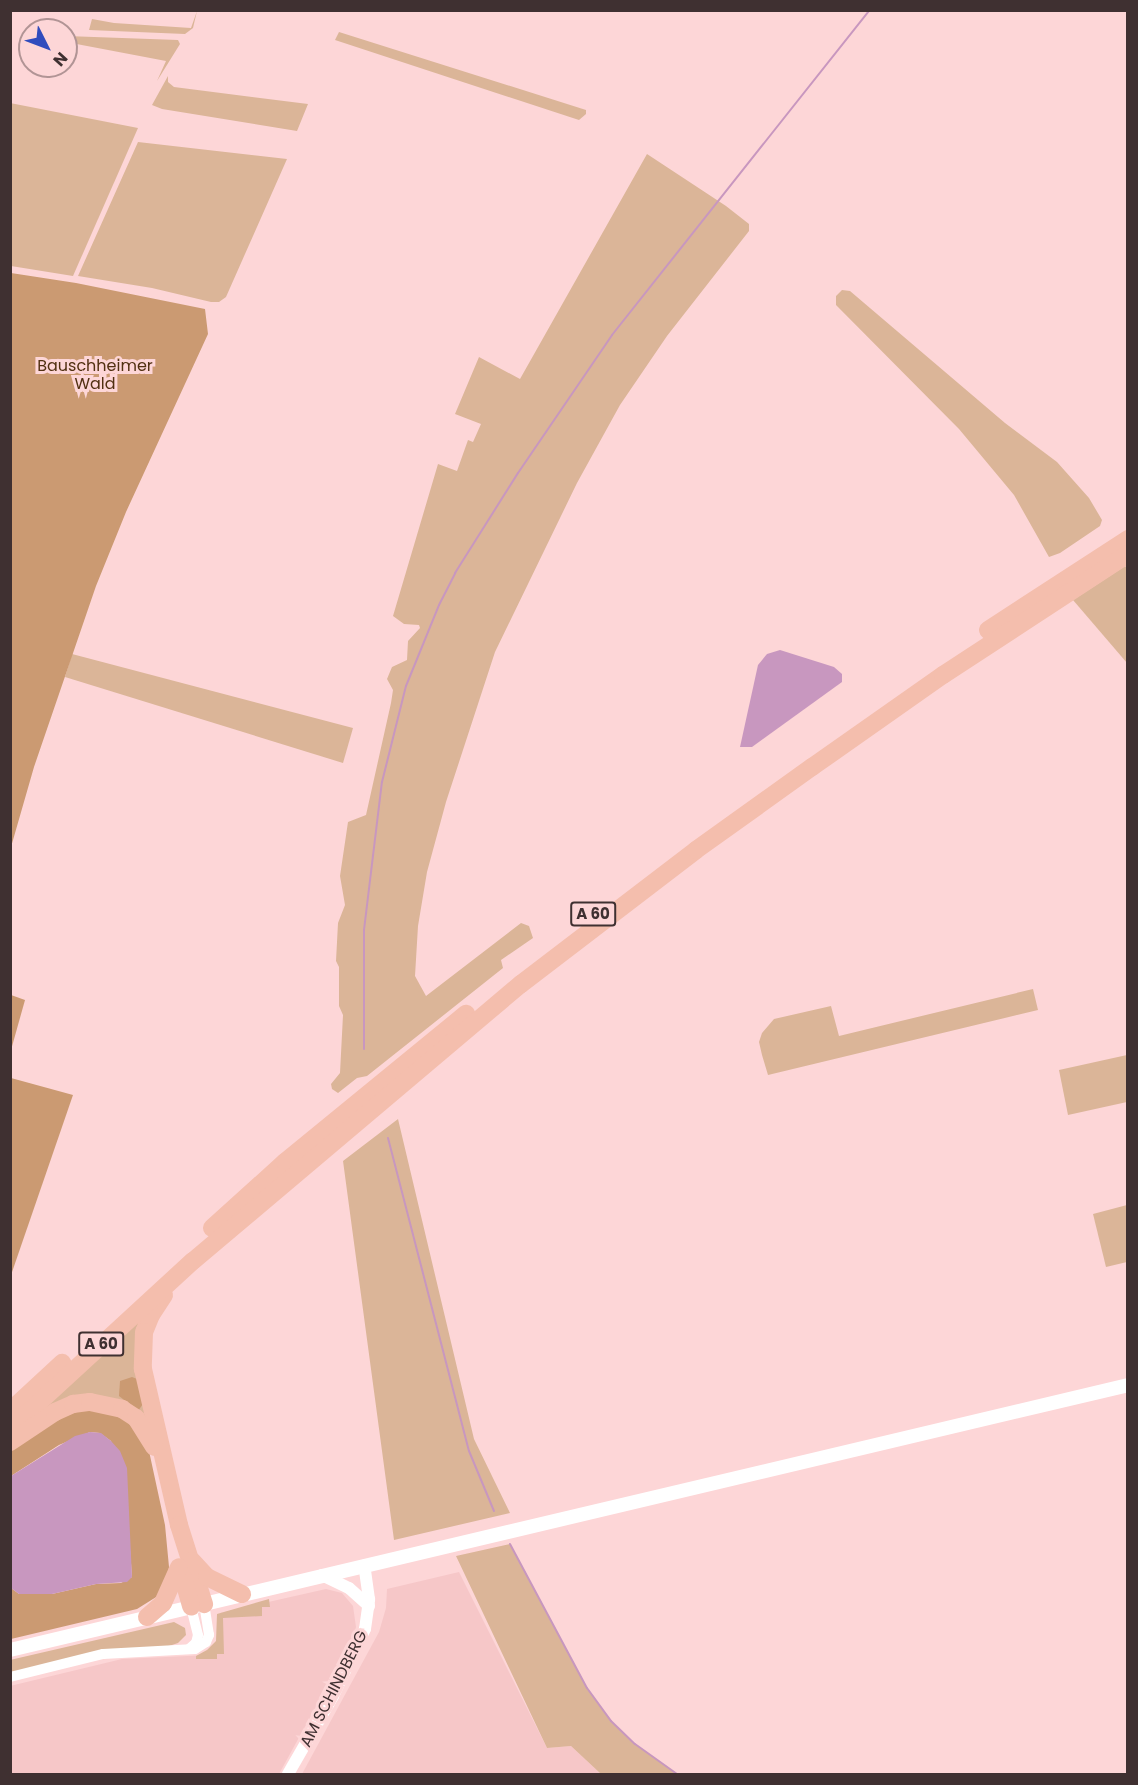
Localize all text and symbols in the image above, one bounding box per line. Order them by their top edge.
north arrow [18,18,78,78]
text: N [48,47,73,71]
park label: Bauschheimer Wald [37,356,153,394]
road number: A 60 [569,902,617,926]
road number: A 60 [77,1332,125,1356]
street label: AM SCHINDBERG [296,1627,372,1751]

